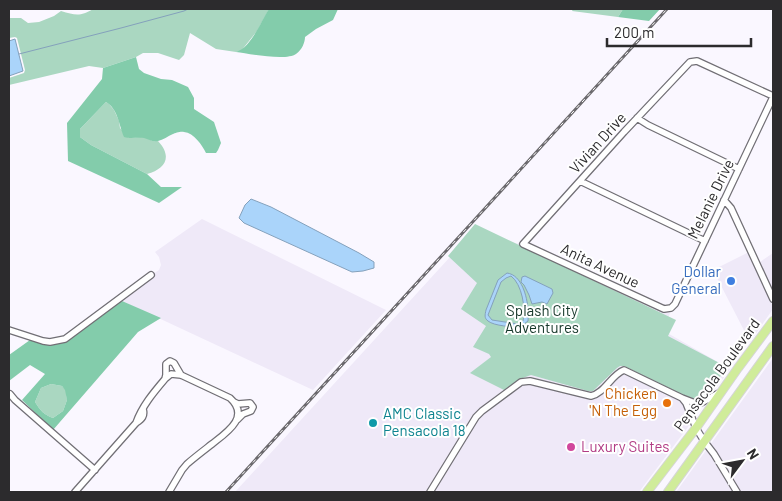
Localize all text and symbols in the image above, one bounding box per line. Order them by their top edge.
scale bar [607,15,751,47]
text: 200 m [614,23,654,41]
street label: Vivian Drive [565,108,629,177]
street label: Melanie Drive [683,156,737,241]
street label: Anita Avenue [558,239,643,291]
place label: Dollar General [671,262,722,297]
marker: Dollar General [725,275,737,287]
park label: Splash City Adventures [505,301,579,336]
street label: Pensacola Boulevard [669,315,763,434]
place label: Chicken 'N The Egg [589,384,657,419]
marker: Chicken 'N The Egg [661,397,673,409]
place label: AMC Classic Pensacola 18 [383,404,466,439]
marker: AMC Classic Pensacola 18 [367,417,379,429]
north arrow [717,436,767,486]
place label: Luxury Suites [581,437,670,455]
marker: Luxury Suites [565,441,577,453]
text: N [744,445,763,462]

